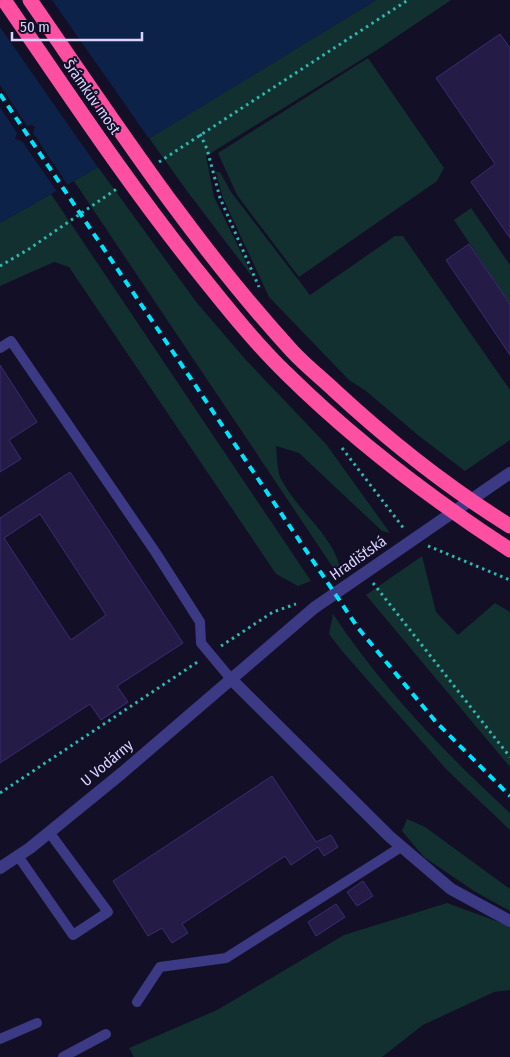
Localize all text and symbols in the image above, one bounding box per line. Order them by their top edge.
scale bar [12,10,142,42]
text: 50 m [20,18,50,36]
street label: Šrámkův most [60,56,124,138]
street label: Hradišťská [326,532,390,584]
street label: U Vodárny [77,736,137,790]

